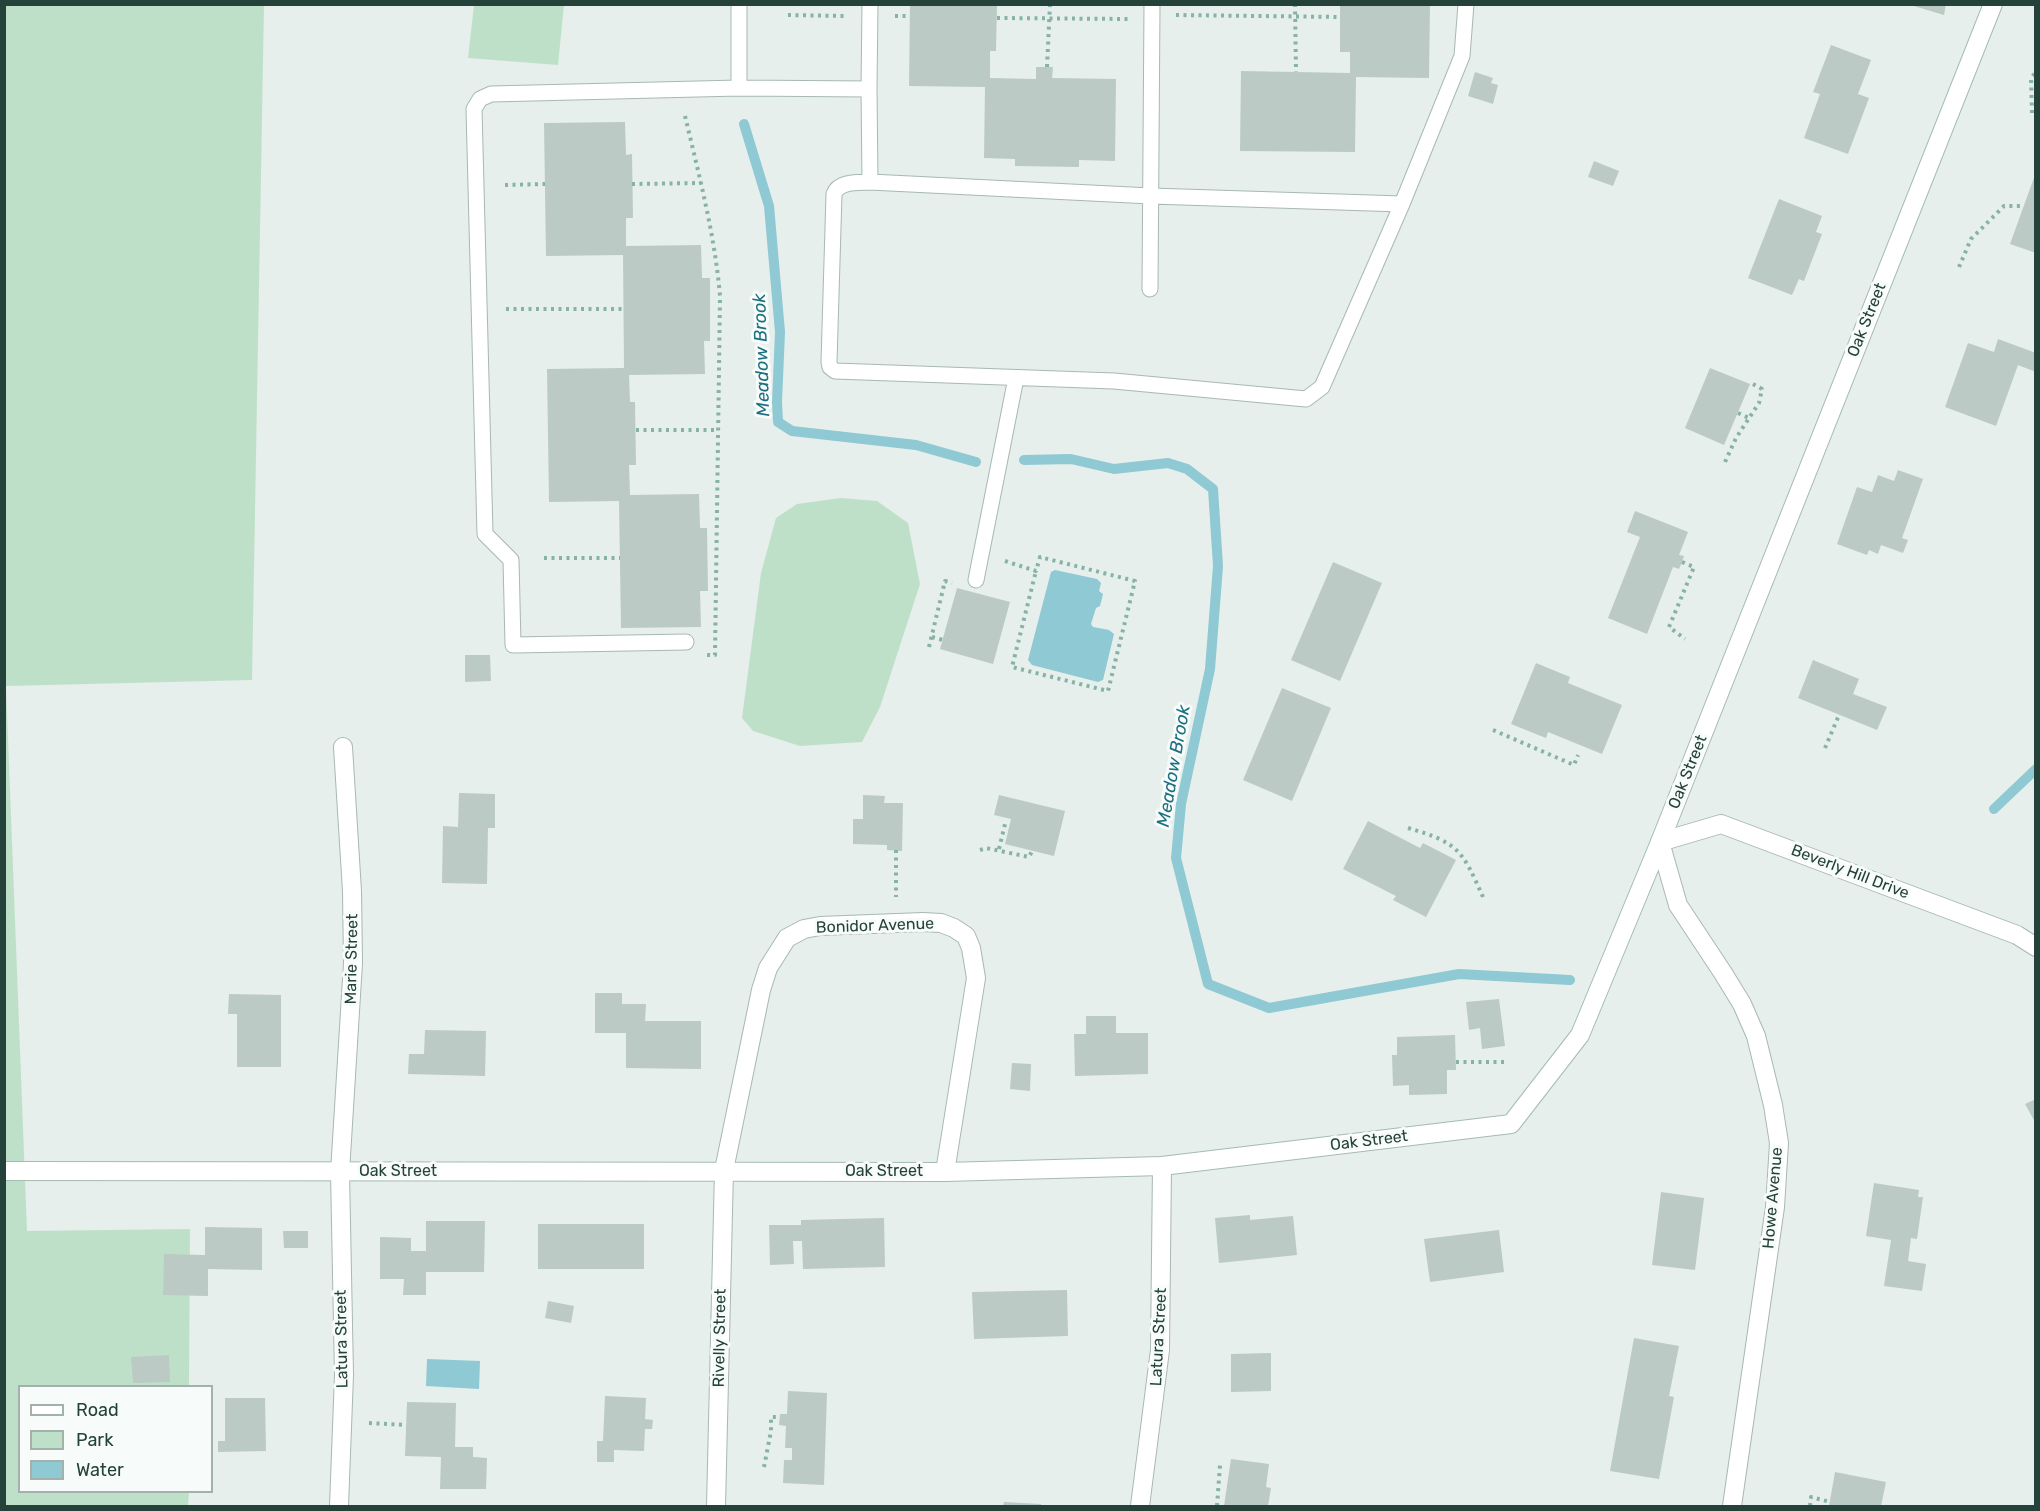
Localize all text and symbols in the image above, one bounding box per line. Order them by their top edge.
street label: Oak Street [1843,280,1891,360]
water label: Meadow Brook [749,293,775,417]
water label: Meadow Brook [1153,703,1195,829]
street label: Oak Street [1664,732,1712,812]
street label: Beverly Hill Drive [1788,841,1912,903]
street label: Marie Street [342,914,362,1004]
street label: Bonidor Avenue [816,914,934,938]
street label: Oak Street [1329,1127,1409,1155]
street label: Howe Avenue [1759,1146,1787,1250]
street label: Oak Street [359,1161,437,1181]
street label: Oak Street [845,1161,923,1181]
street label: Latura Street [1147,1287,1171,1387]
street label: Rivelly Street [710,1289,730,1387]
street label: Latura Street [332,1290,352,1388]
legend [18,1385,213,1493]
text: Road [76,1399,119,1421]
text: Park [76,1429,113,1451]
text: Water [76,1459,124,1481]

